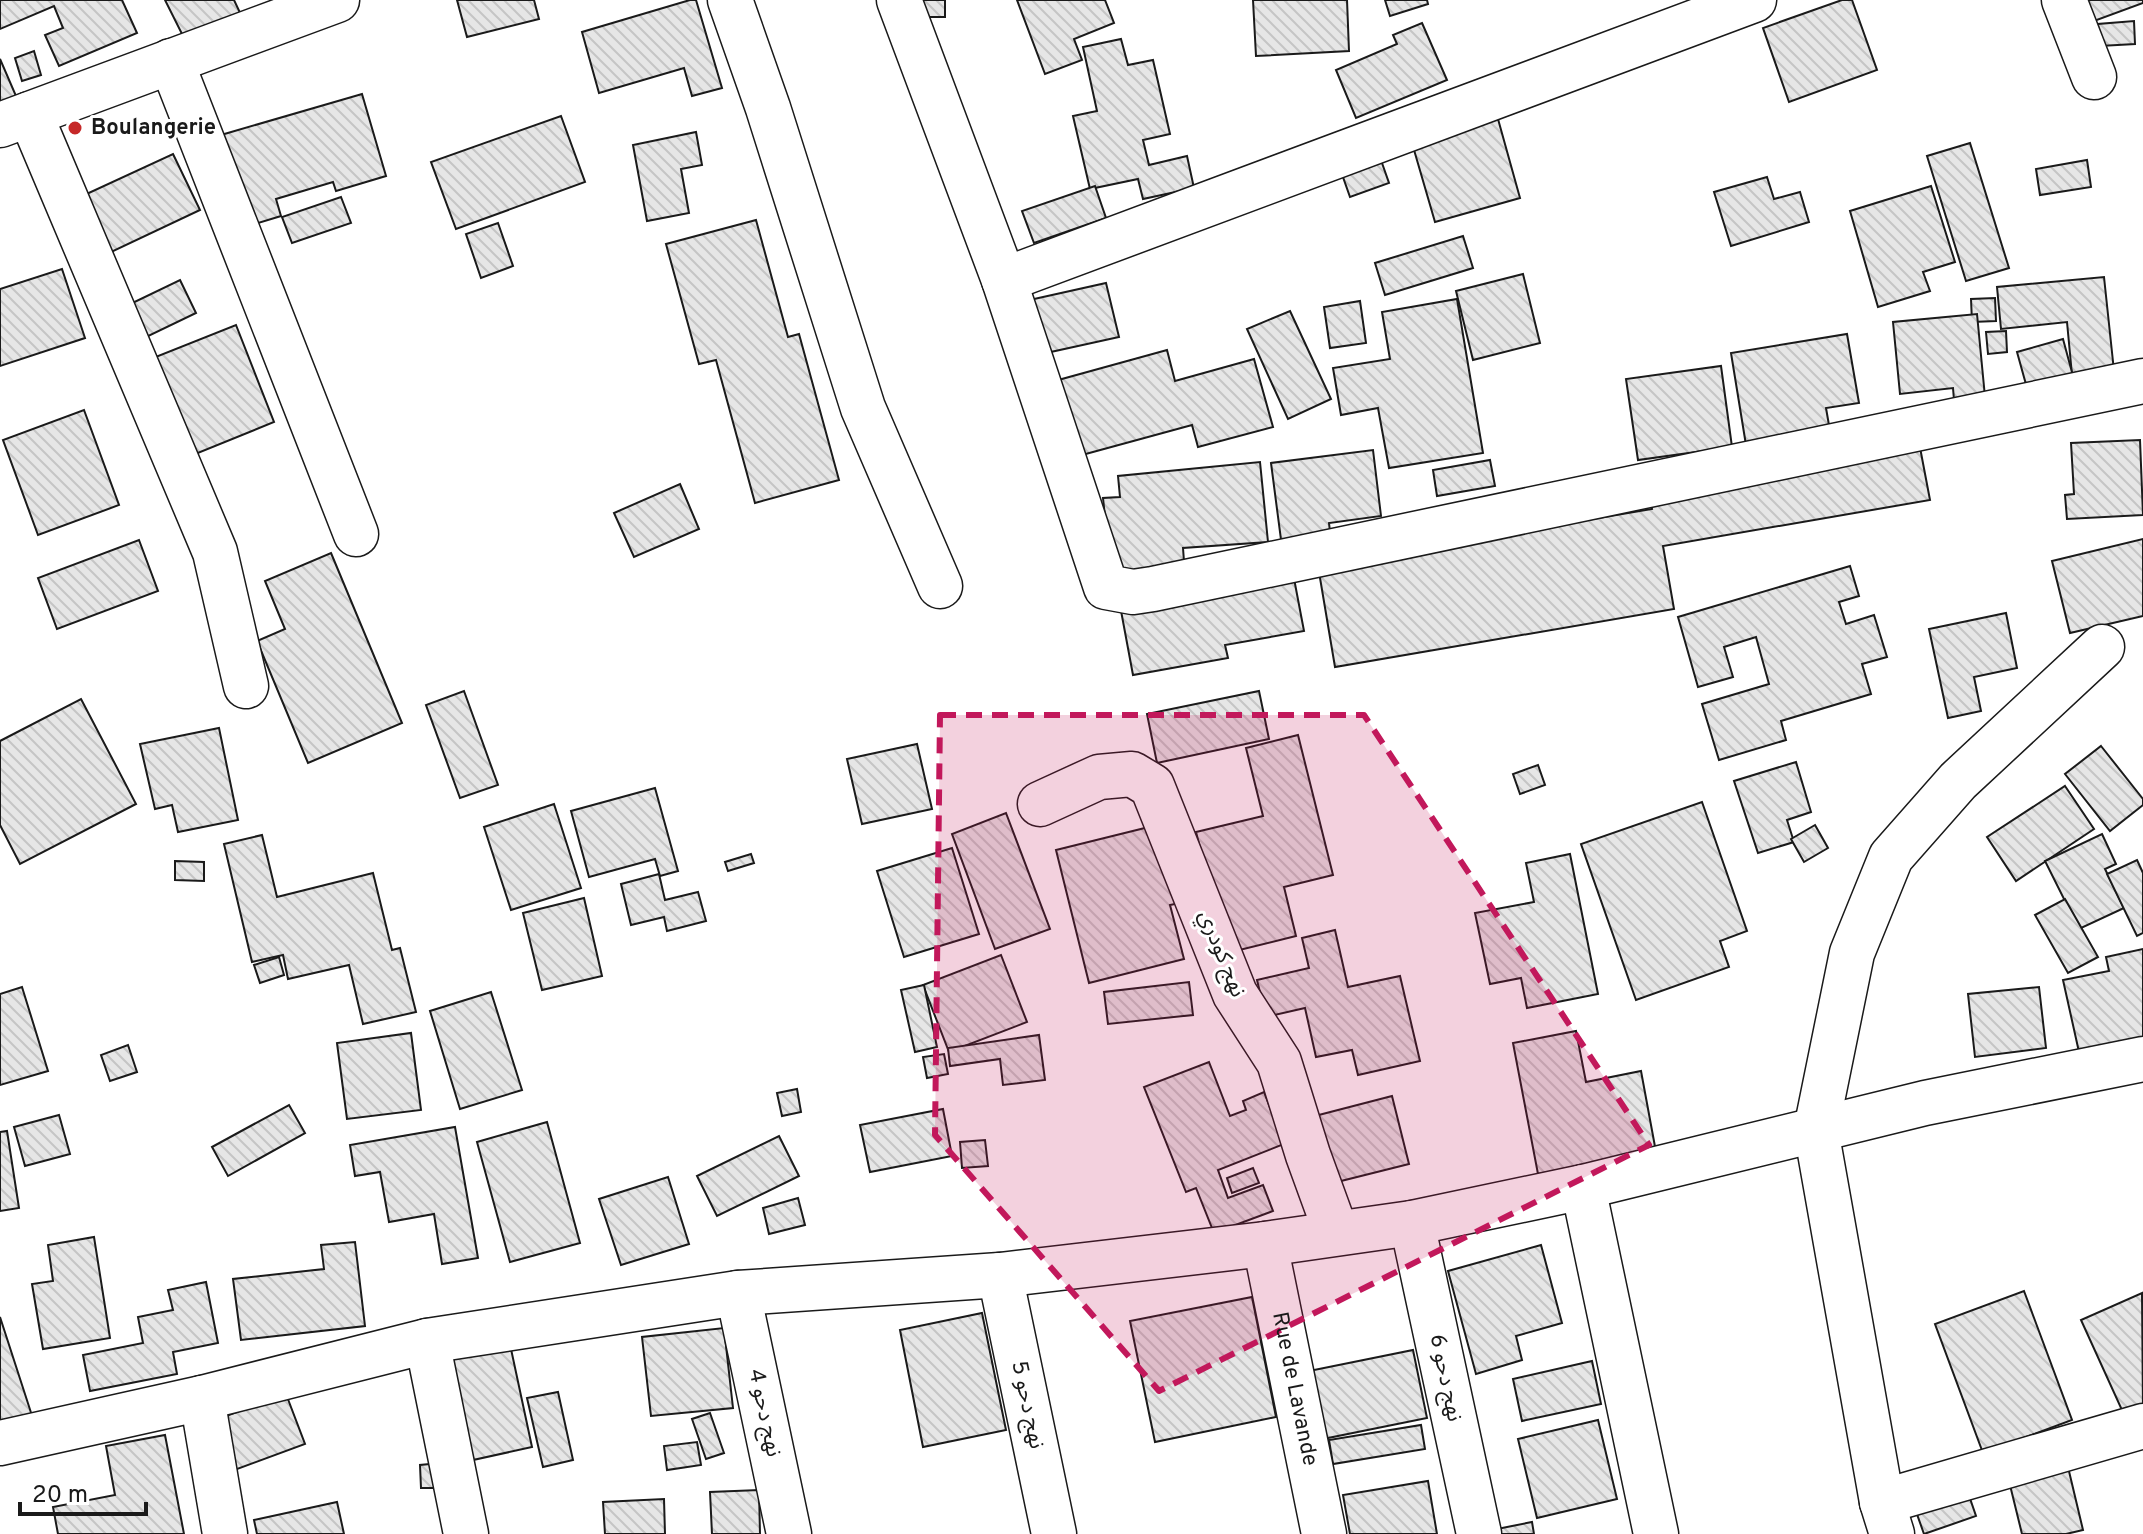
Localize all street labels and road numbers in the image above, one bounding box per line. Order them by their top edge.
street label: نهج كودري [1190,907,1251,1002]
street label: Rue de Lavande [1266,1310,1323,1468]
street label: نهج دحو 6 [1422,1332,1467,1424]
street label: نهج دحو 5 [1004,1359,1049,1452]
street label: نهج دحو 4 [741,1367,786,1460]

